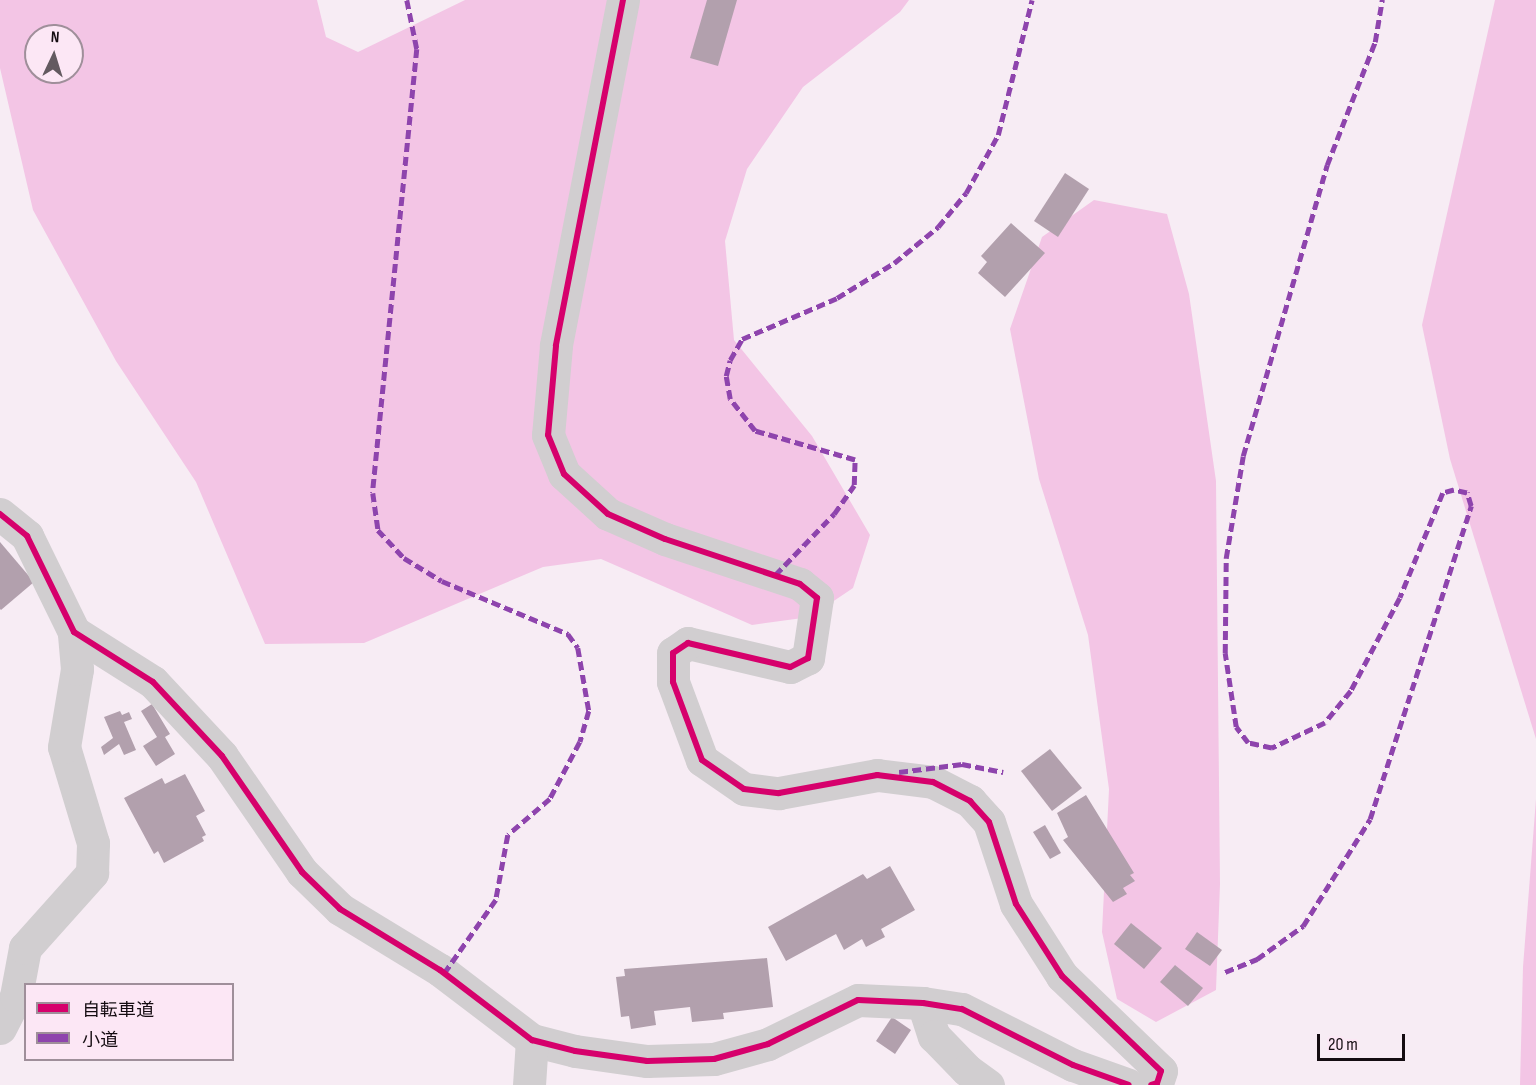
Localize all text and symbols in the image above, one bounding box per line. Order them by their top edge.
north arrow [24,24,84,84]
text: N [50,28,60,47]
legend [24,983,234,1061]
text: 自転車道 [82,1000,154,1021]
scale bar [1320,1022,1408,1060]
text: 小道 [82,1030,118,1051]
text: 20 m [1328,1034,1358,1055]

